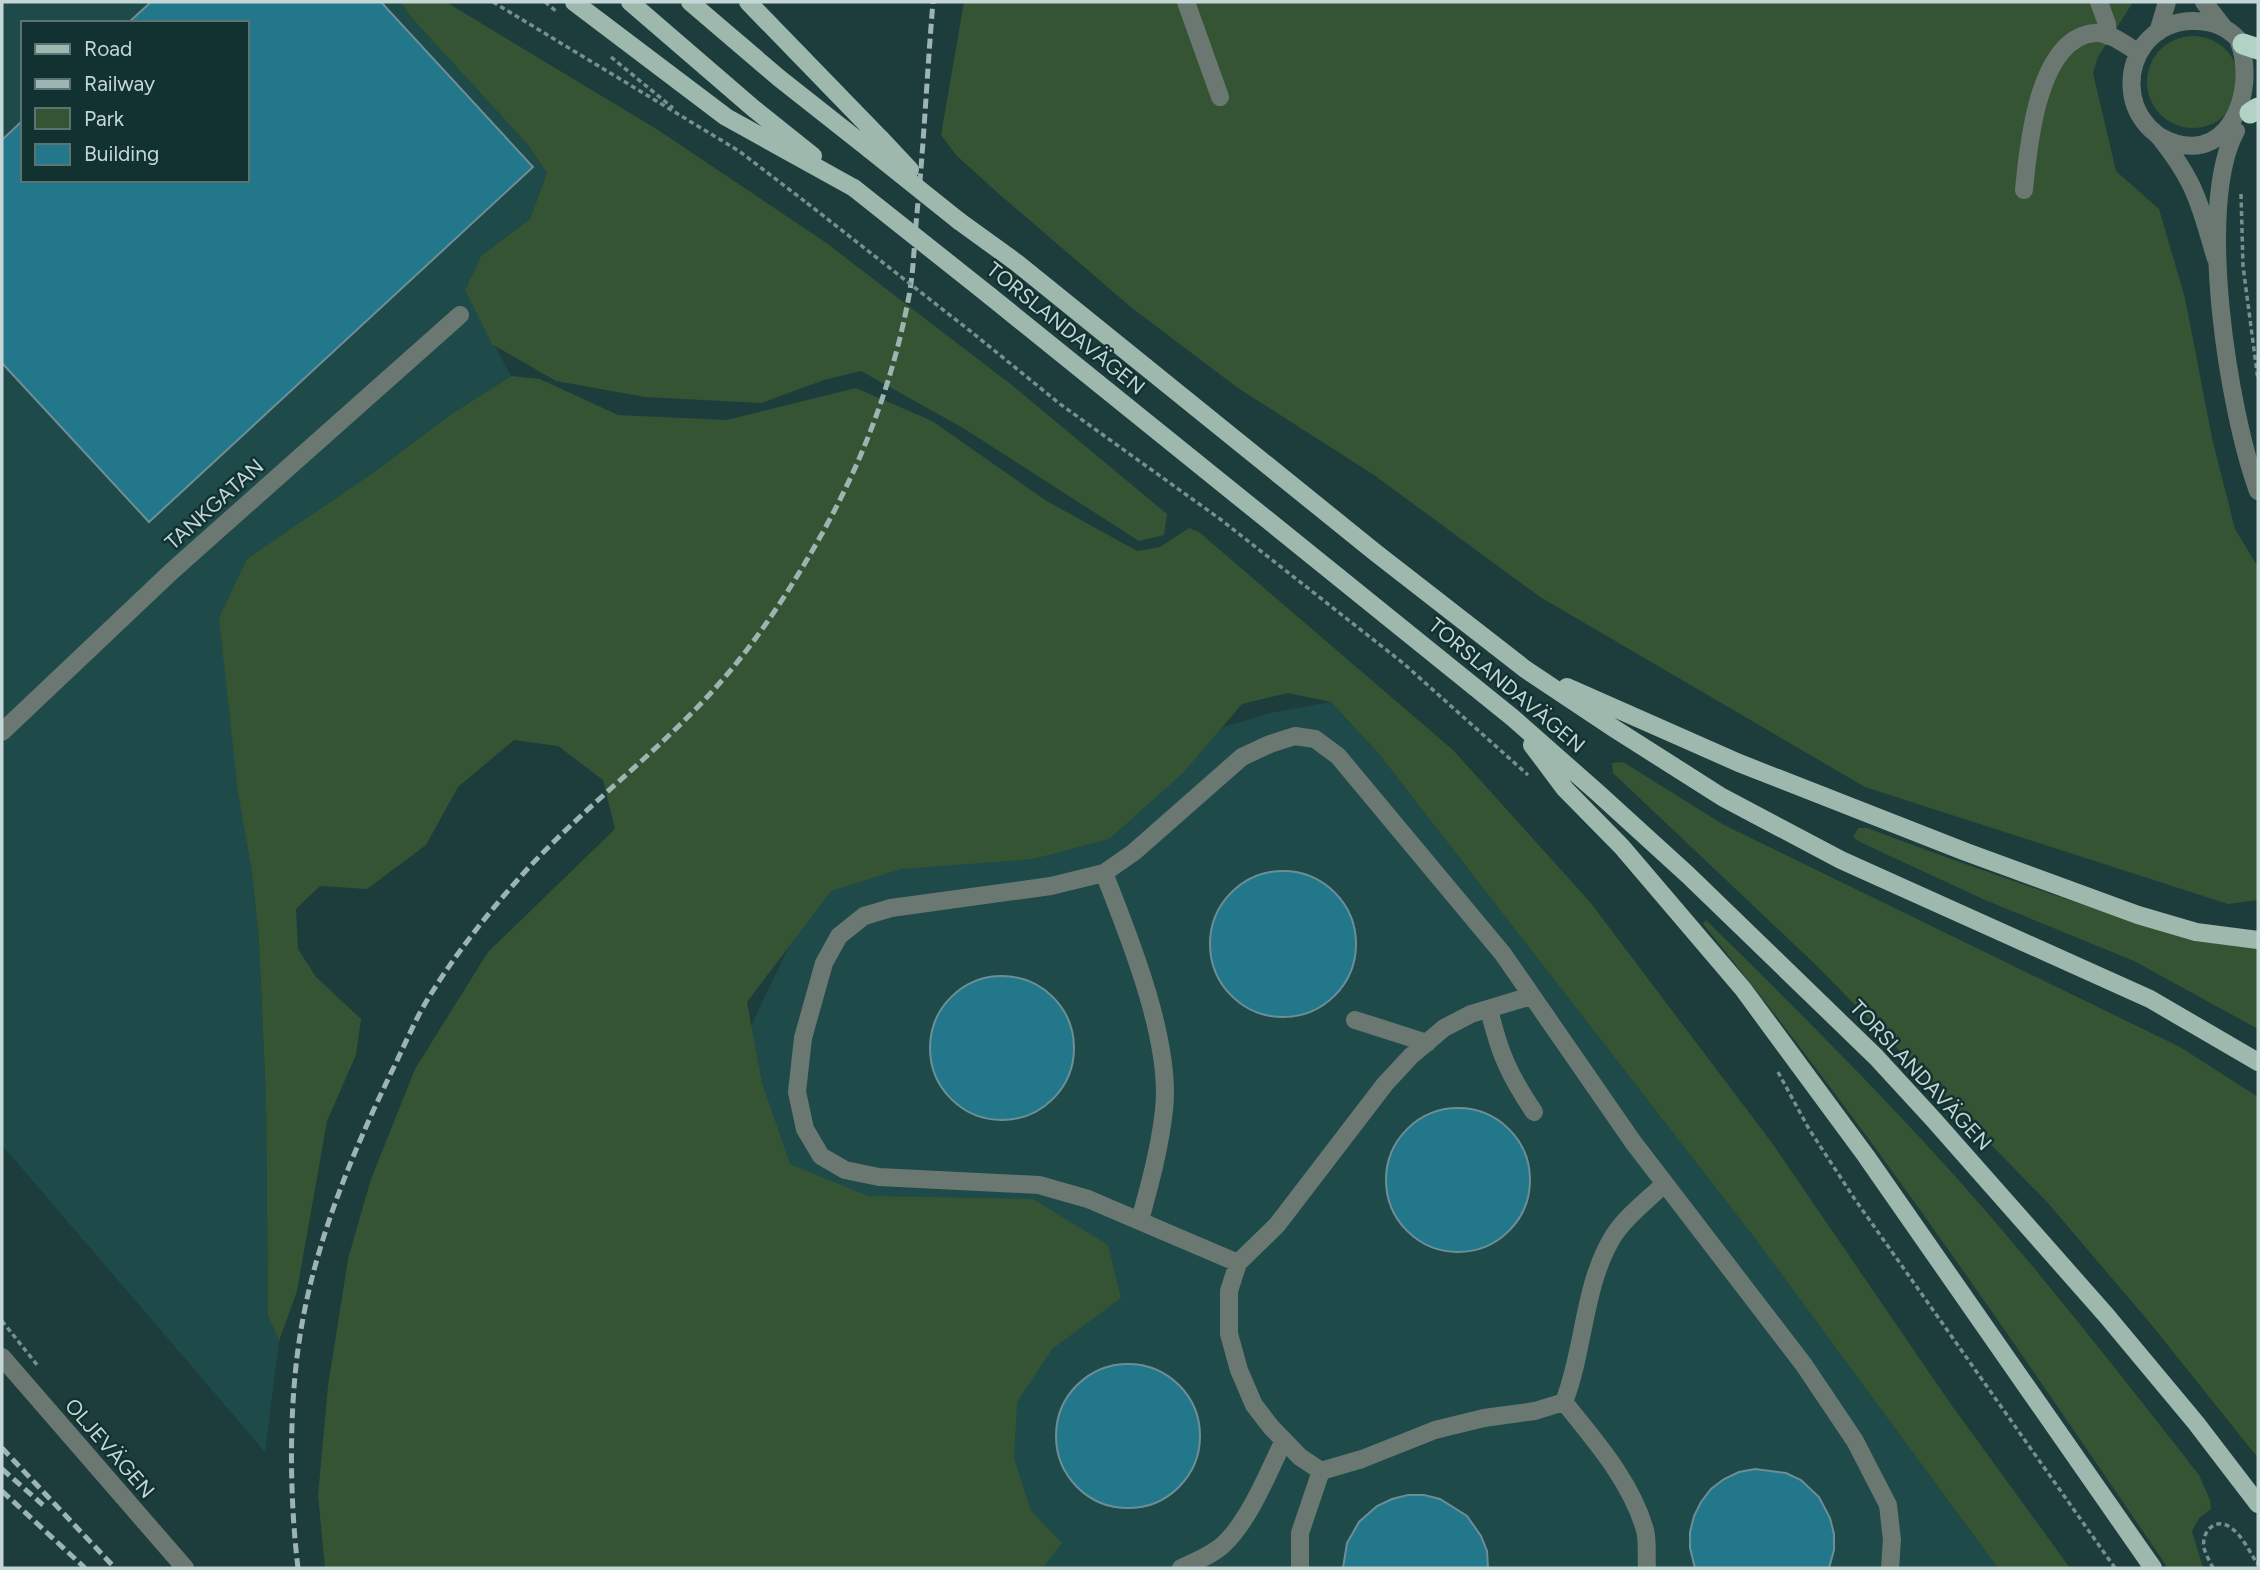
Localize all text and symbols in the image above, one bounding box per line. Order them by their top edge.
legend [21,21,248,182]
text: Road [84,36,132,61]
text: Railway [84,71,155,96]
text: Park [84,106,125,131]
text: Building [84,141,159,166]
street label: TORSLANDAVÄGEN [982,256,1150,400]
street label: TANKGATAN [160,453,268,555]
street label: TORSLANDAVÄGEN [1424,612,1590,758]
street label: TORSLANDAVÄGEN [1845,995,1997,1155]
street label: OLJEVÄGEN [60,1393,160,1503]

